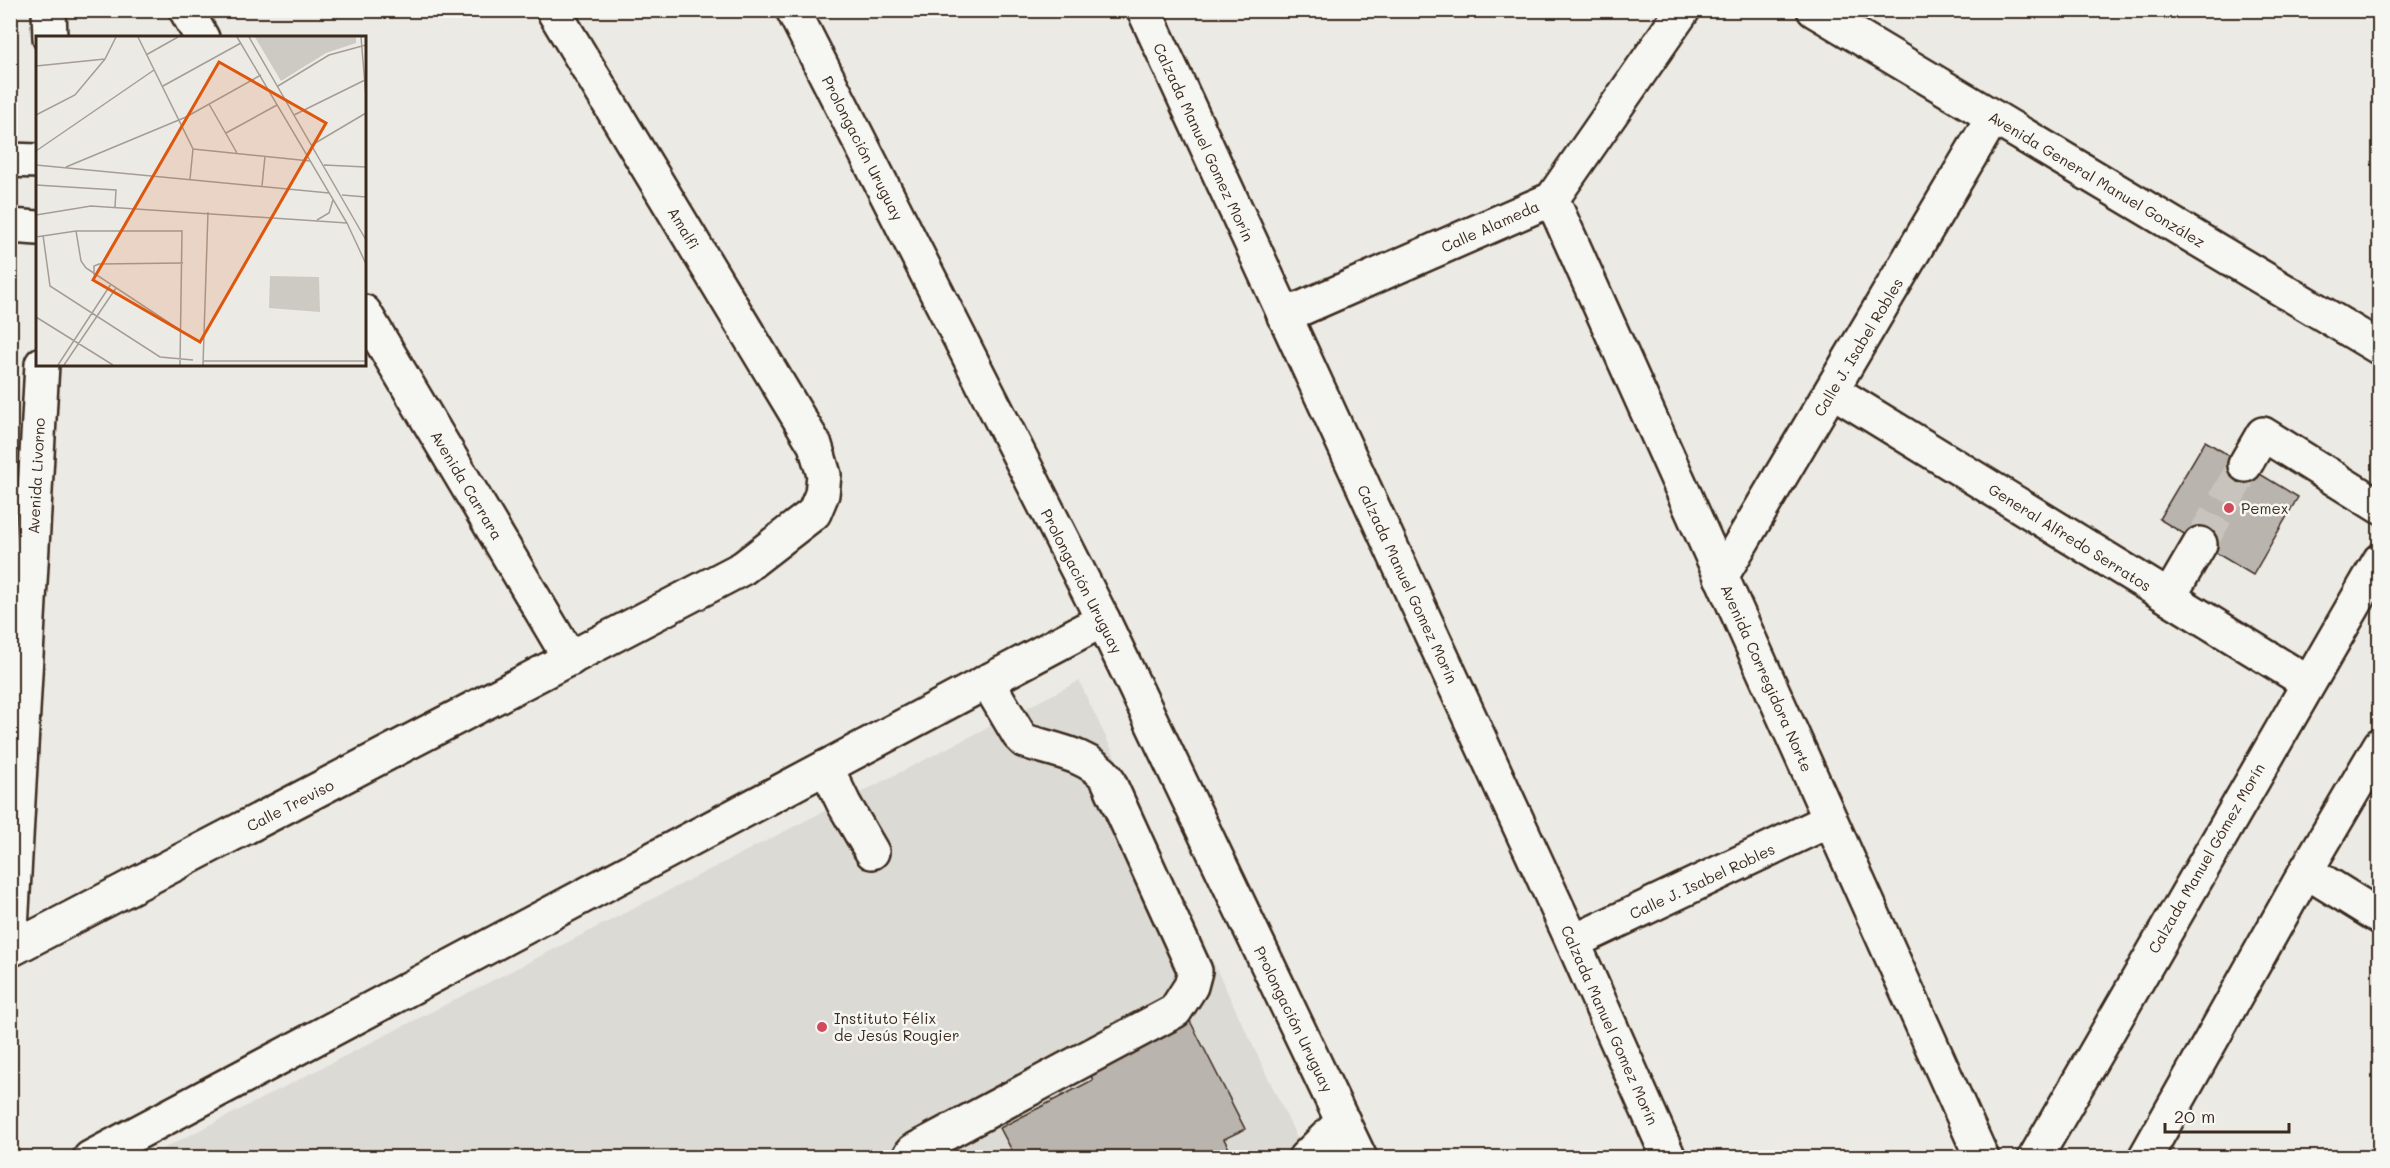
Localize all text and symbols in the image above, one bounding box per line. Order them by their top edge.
inset map [36,36,366,366]
street label: Calzada Manuel Gomez Morín [1149,40,1259,244]
street label: Prolongación Uruguay [818,72,908,224]
street label: Avenida General Manuel González [1985,106,2209,252]
street label: Calle Alameda [1438,195,1542,257]
street label: Amalfi [664,203,704,253]
street label: Calle J. Isabel Robles [1809,274,1907,420]
street label: Avenida Livorno [23,417,49,535]
street label: Avenida Carrara [426,427,508,543]
street label: General Alfredo Serratos [1985,479,2155,595]
street label: Calzada Manuel Gomez Morín [1353,482,1463,686]
place label: Pemex [2241,498,2289,518]
marker: Pemex [2222,501,2236,515]
street label: Prolongación Uruguay [1037,505,1127,657]
street label: Avenida Corregidora Norte [1717,581,1817,775]
street label: Calzada Manuel Gómez Morín [2143,759,2269,957]
street label: Calle Treviso [243,774,337,836]
street label: Calle J. Isabel Robles [1626,839,1778,923]
street label: Calzada Manuel Gomez Morín [1557,922,1663,1128]
street label: Prolongación Uruguay [1250,943,1338,1095]
place label: Instituto Félix de Jesús Rougier [834,1008,960,1045]
marker: Instituto Félix de Jesús Rougier [815,1020,829,1034]
scale bar [2165,1096,2290,1134]
text: 20 m [2174,1104,2215,1128]

